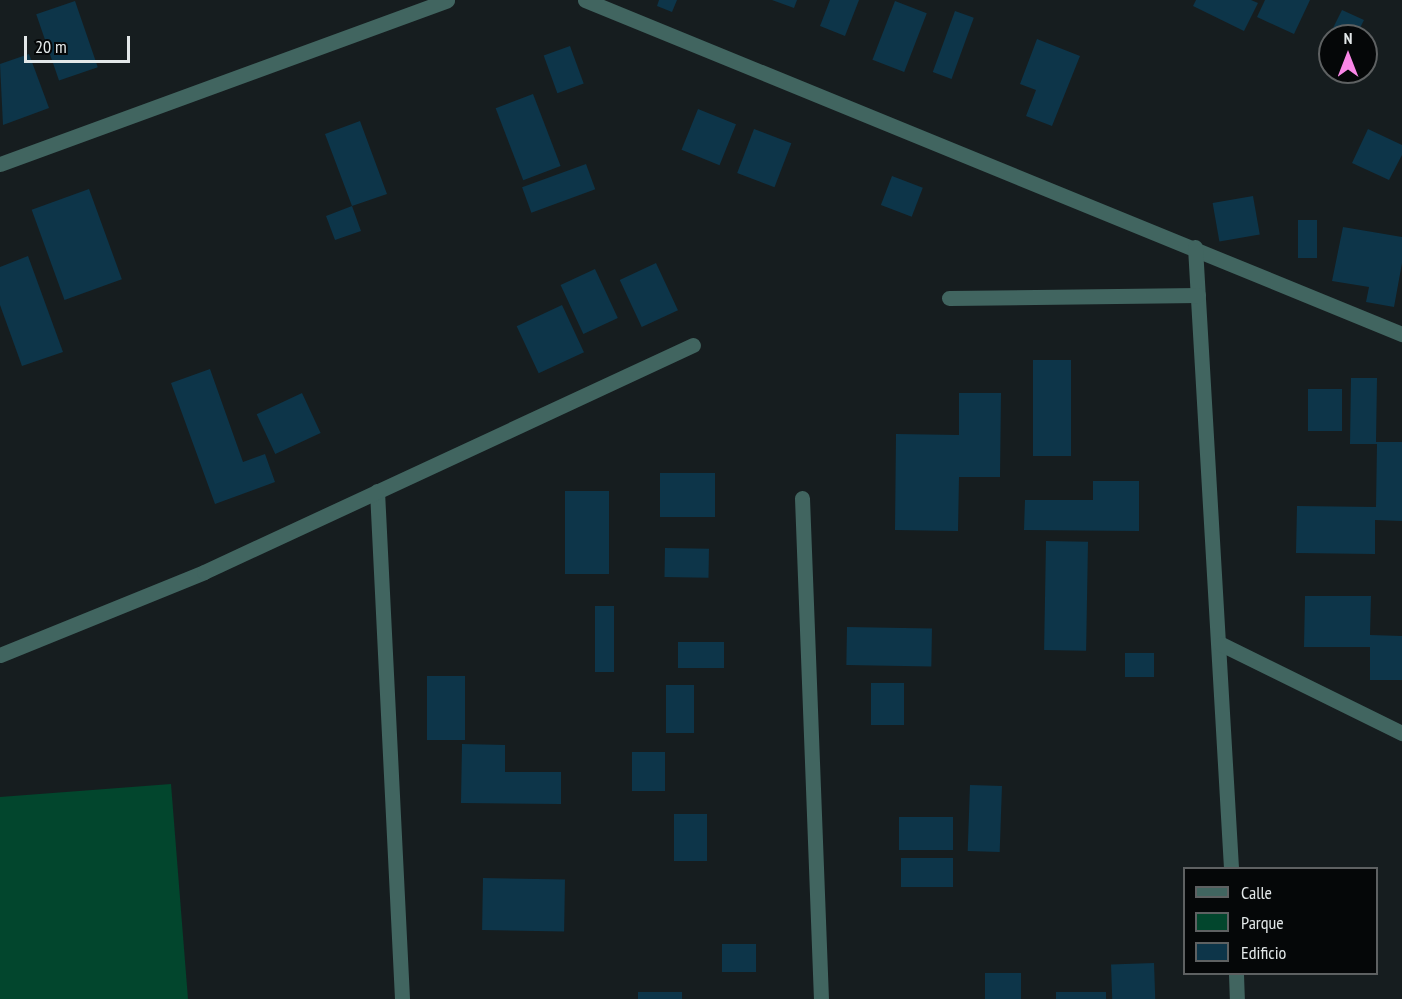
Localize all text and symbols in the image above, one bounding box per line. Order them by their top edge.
scale bar [27,24,134,62]
north arrow [1318,24,1378,84]
text: N [1344,28,1352,48]
text: 20 m [35,35,67,58]
legend [1183,867,1378,975]
text: Calle [1241,881,1272,904]
text: Parque [1241,911,1284,934]
text: Edificio [1241,941,1286,964]

